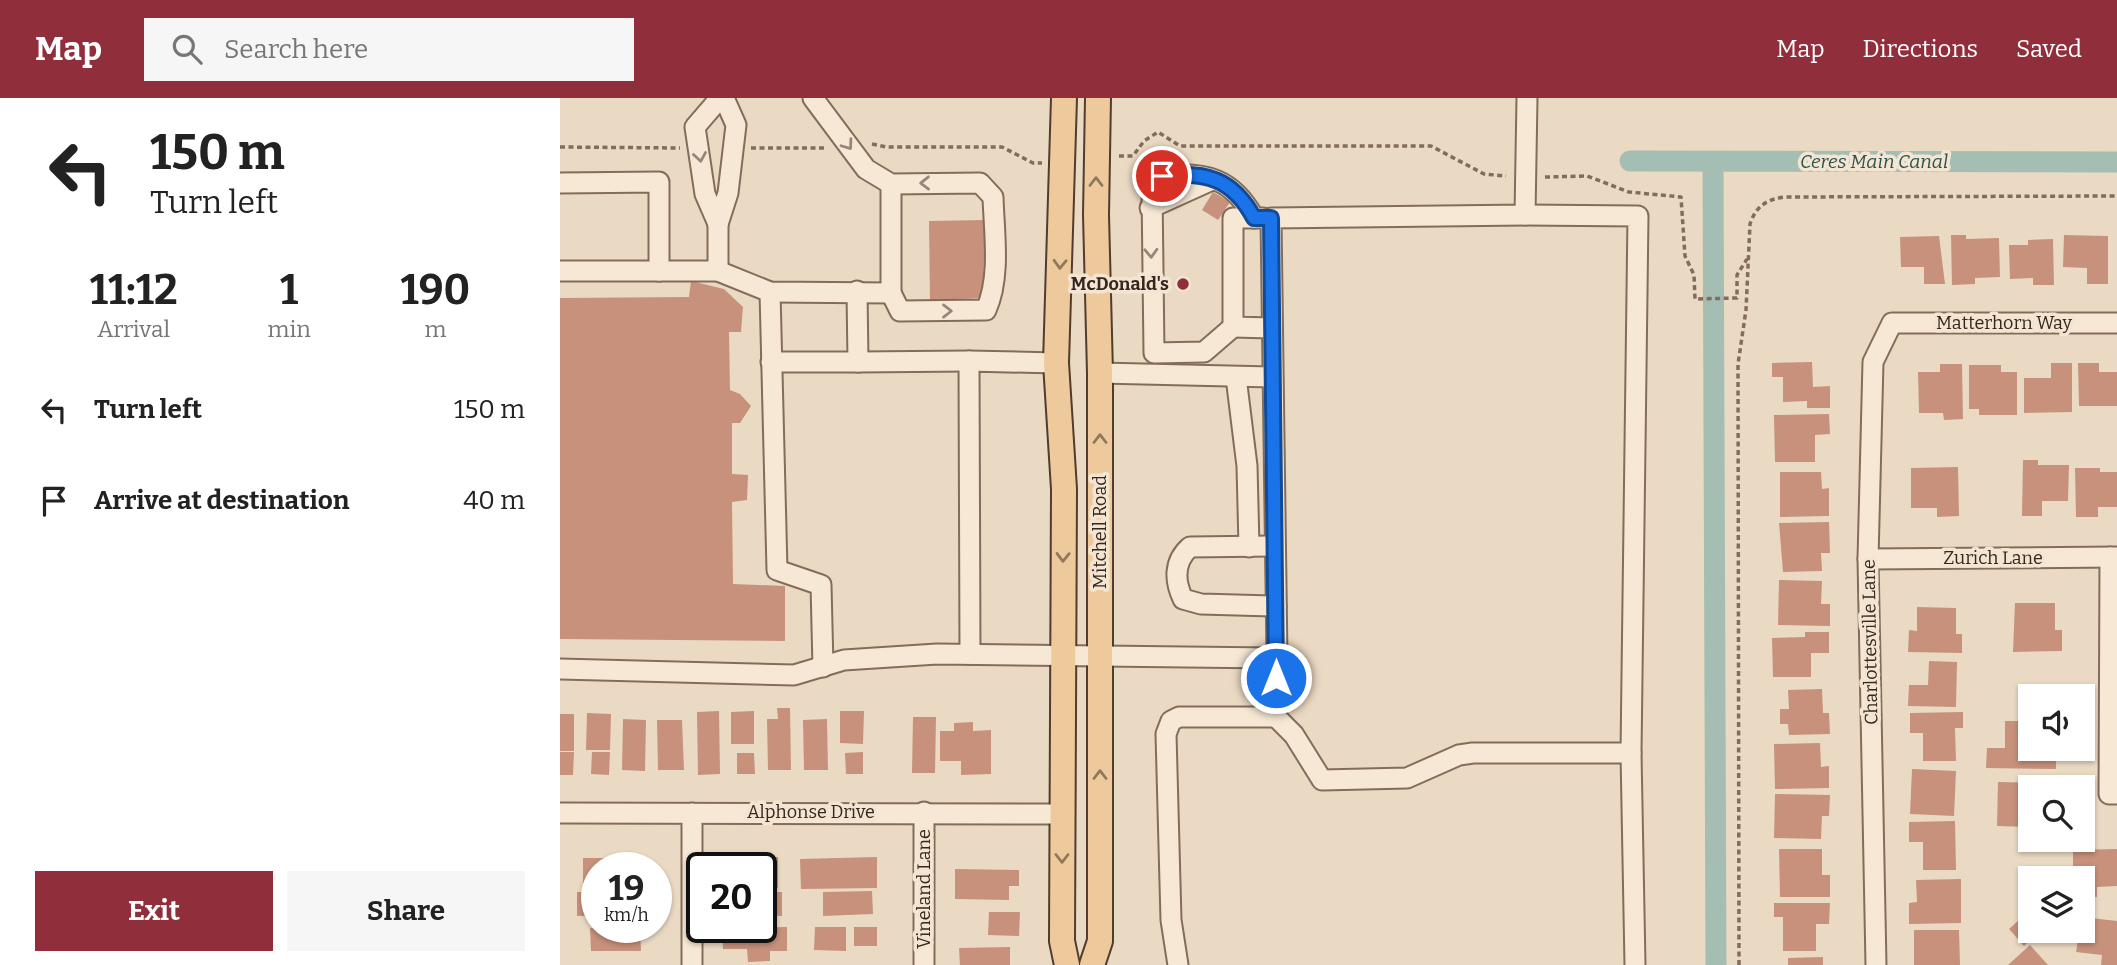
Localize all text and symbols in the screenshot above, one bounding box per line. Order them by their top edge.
search box [144,18,634,81]
text: Map [35,29,102,69]
icon: search [168,30,206,68]
text: Search here [224,34,368,65]
text: Map [1776,35,1825,63]
text: Directions [1863,35,1978,63]
text: Saved [2016,35,2082,63]
text: 150 m [150,123,285,182]
icon: left [35,126,126,217]
one-way arrow [840,137,853,150]
pin [1132,146,1192,206]
water label: Ceres Main Canal [1800,150,1948,173]
one-way arrow [692,151,707,162]
icon: arrive [1143,157,1181,195]
one-way arrow [919,176,930,191]
one-way arrow [1088,176,1104,187]
text: Turn left [150,183,278,221]
one-way arrow [1144,247,1159,258]
one-way arrow [1053,259,1068,270]
text: 11:12 [90,265,178,315]
text: 1 [280,265,298,315]
text: 190 [401,265,470,315]
place label: McDonald's [1071,273,1169,295]
marker: McDonald's [1175,276,1191,292]
one-way arrow [943,303,953,319]
street label: Matterhorn Way [1936,312,2072,334]
text: Arrival [97,315,170,343]
text: min [267,315,311,343]
text: m [424,315,446,343]
icon: left [35,391,73,429]
text: Turn left [94,394,202,425]
text: 150 m [454,394,525,425]
one-way arrow [1092,433,1108,444]
street label: Mitchell Road [1089,475,1111,589]
icon: arrive [35,482,73,520]
text: Arrive at destination [94,485,349,516]
text: 40 m [463,485,525,516]
street label: Zurich Lane [1943,547,2043,569]
one-way arrow [1056,552,1071,563]
street label: Charlottesville Lane [1858,559,1882,725]
position arrow [1239,641,1313,715]
map controls [2018,684,2095,943]
button: sound [2018,684,2095,761]
one-way arrow [1092,769,1108,779]
button: search [2018,775,2095,852]
street label: Alphonse Drive [747,801,875,823]
street label: Vineland Lane [913,829,935,949]
speed limit sign: 20 [686,852,777,943]
one-way arrow [1054,853,1070,864]
button: layers [2018,866,2095,943]
text: 19 [609,867,644,909]
button: Exit [35,871,273,951]
button: Share [287,871,525,951]
text: km/h [604,904,649,926]

